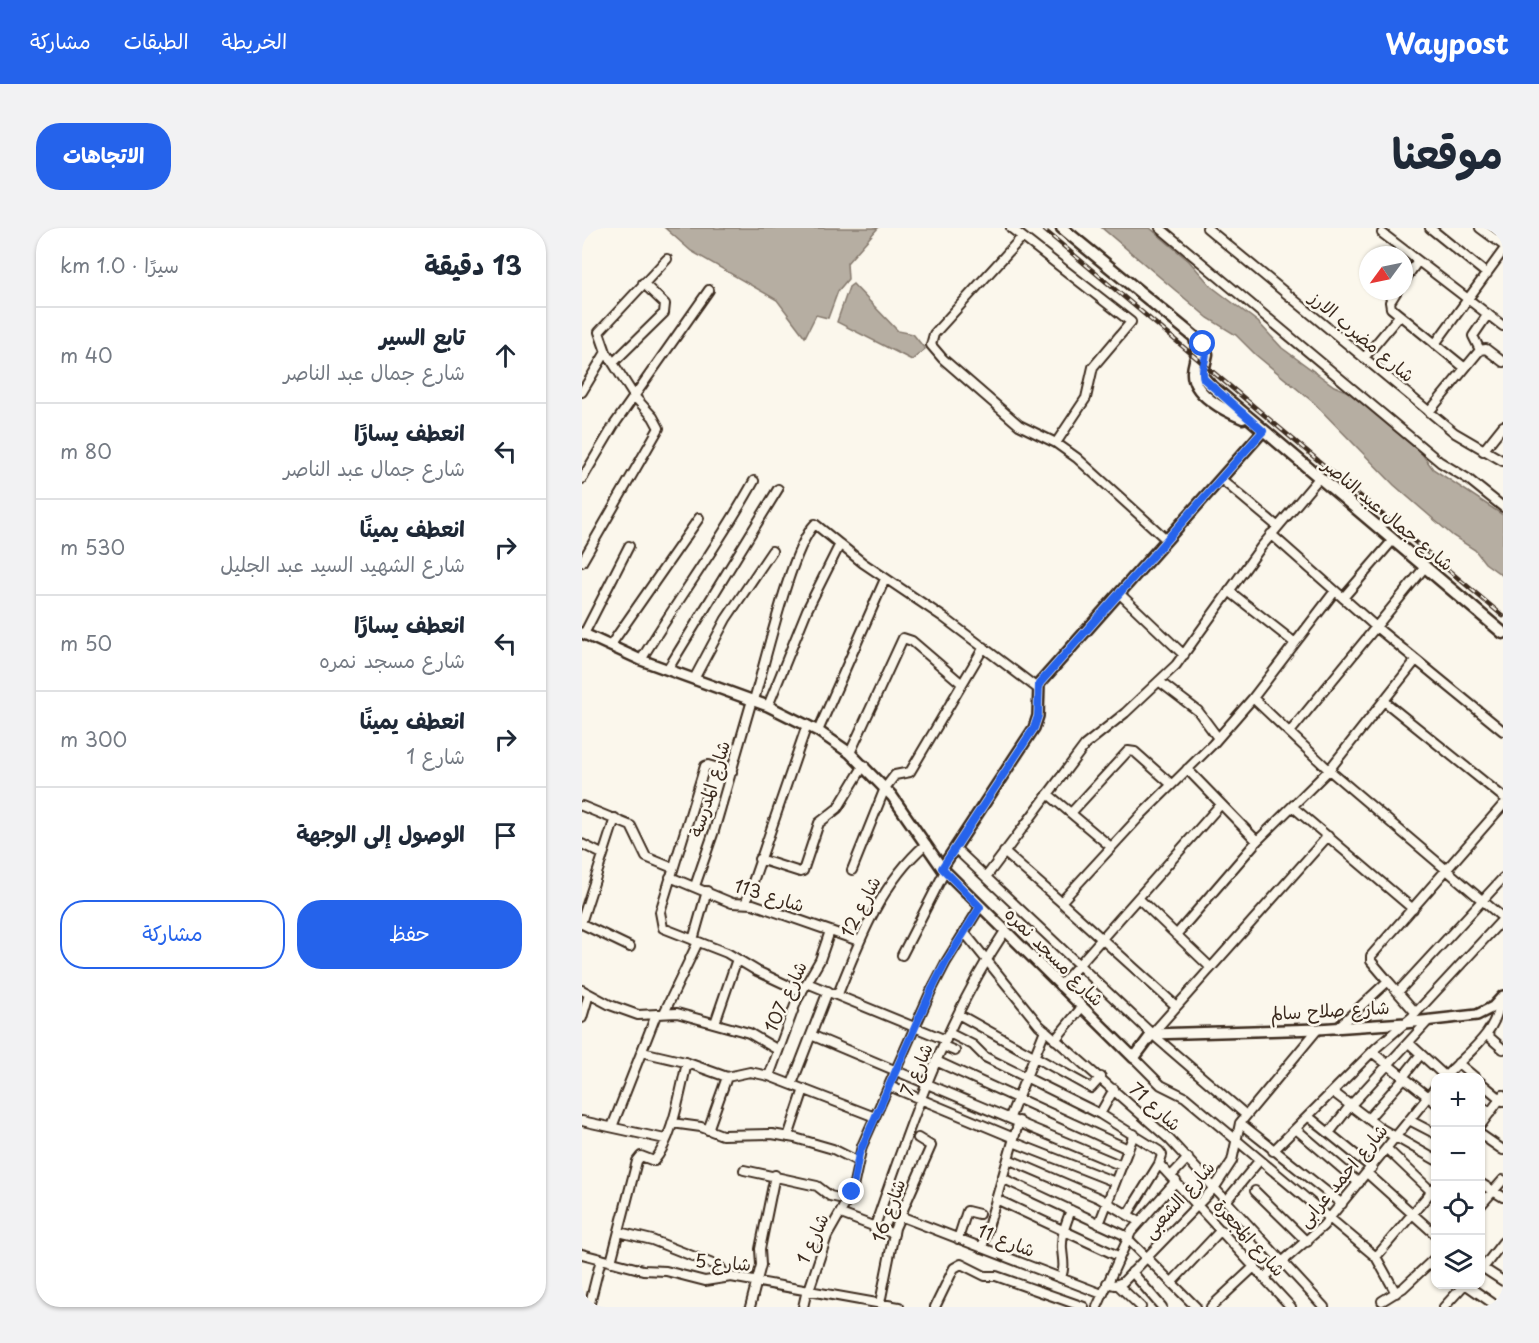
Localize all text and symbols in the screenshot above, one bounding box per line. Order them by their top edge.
text: Waypost [1385,21,1509,64]
text: مشاركة [30,24,91,56]
text: الطبقات [124,24,189,56]
text: الخريطة [222,24,287,56]
text: موقعنا [1392,120,1503,183]
button: الاتجاهات [36,123,171,190]
text: 13 دقيقة [424,245,522,284]
north arrow [1359,246,1413,300]
text: سيرًا · 1.0 km [60,250,179,280]
street label: شارع مضرب الارز [1303,283,1421,388]
text: تابع السير [380,319,465,352]
route start [1189,330,1215,356]
icon: ahead [489,339,522,372]
text: 40 m [60,340,113,370]
text: شارع جمال عبد الناصر [284,357,465,387]
text: انعطف يسارًا [354,415,465,448]
icon: left [489,435,522,468]
text: 80 m [60,436,112,466]
street label: شارع جمال عبد الناصر [1316,450,1460,577]
text: شارع جمال عبد الناصر [284,453,465,483]
text: انعطف يمينًا [360,511,465,544]
icon: right [489,531,522,564]
text: 530 m [60,532,125,562]
text: شارع الشهيد السيد عبد الجليل [220,549,465,579]
text: انعطف يسارًا [354,607,465,640]
icon: left [489,627,522,660]
text: 50 m [60,628,112,658]
text: شارع مسجد نمره [319,645,465,675]
text: انعطف يمينًا [360,703,465,736]
icon: right [489,723,522,756]
text: 300 m [60,724,127,754]
street label: شارع المدرسة [681,737,736,840]
text: شارع 1 [406,741,465,771]
text: الوصول إلى الوجهة [296,816,465,849]
icon: arrive [489,819,522,852]
street label: شارع 113 [731,871,808,918]
street label: شارع 12 [833,871,887,942]
button: مشاركة [60,900,285,969]
button: حفظ [297,900,522,969]
street label: شارع مسجد نمره [999,900,1111,1012]
street label: شارع 107 [756,956,813,1036]
street label: شارع صلاح سالم [1270,993,1390,1028]
street label: شارع 7 [892,1039,939,1100]
map controls [1431,1073,1485,1289]
button: + [1431,1073,1485,1127]
street label: شارع 71 [1124,1075,1188,1137]
street label: شارع احمد عرابى [1290,1117,1393,1233]
button: − [1431,1127,1485,1181]
street label: شارع الشعبى [1136,1154,1220,1244]
street label: شارع 16 [864,1175,911,1246]
route end [838,1178,864,1204]
button: locate [1431,1181,1485,1235]
street label: شارع المجعرة [1208,1192,1292,1282]
street label: شارع 1 [789,1209,835,1268]
street label: شارع 11 [974,1216,1039,1263]
button: layers [1431,1235,1485,1289]
street label: شارع 5 [694,1246,752,1277]

